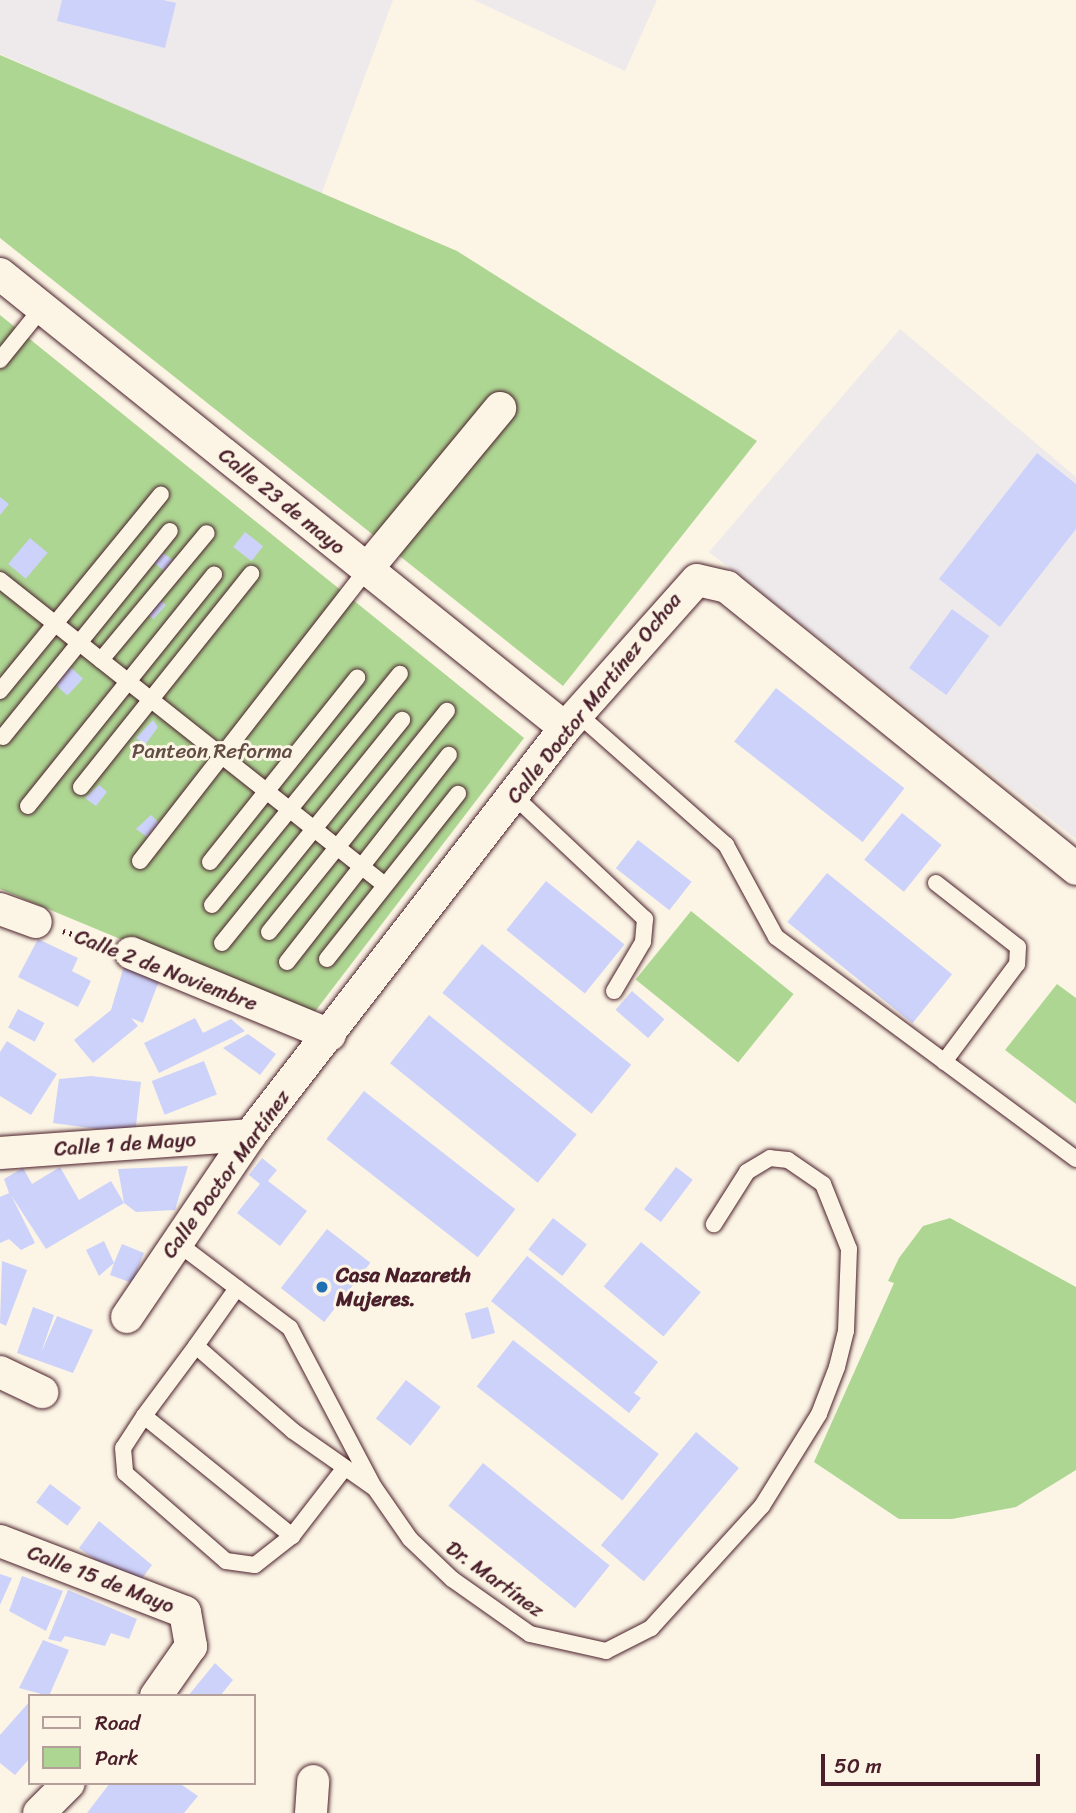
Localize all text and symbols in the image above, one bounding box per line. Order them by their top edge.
street label: Calle 23 de mayo [213,442,351,560]
street label: Calle Doctor Martínez Ochoa [501,587,687,809]
park label: Panteon Reforma [132,738,292,764]
street label: Calle 2 de Noviembre [71,923,261,1017]
street label: Calle Doctor Martínez [156,1085,296,1263]
street label: Calle 1 de Mayo [53,1126,197,1162]
place label: Casa Nazareth Mujeres. [336,1262,469,1312]
marker: Casa Nazareth Mujeres. [314,1279,330,1295]
street label: Dr. Martínez [441,1535,549,1623]
street label: Calle 15 de Mayo [24,1539,178,1619]
legend [28,1694,256,1785]
text: Road [95,1704,140,1742]
text: Park [95,1739,138,1777]
scale bar [824,1740,1043,1784]
text: 50 m [834,1747,882,1785]

